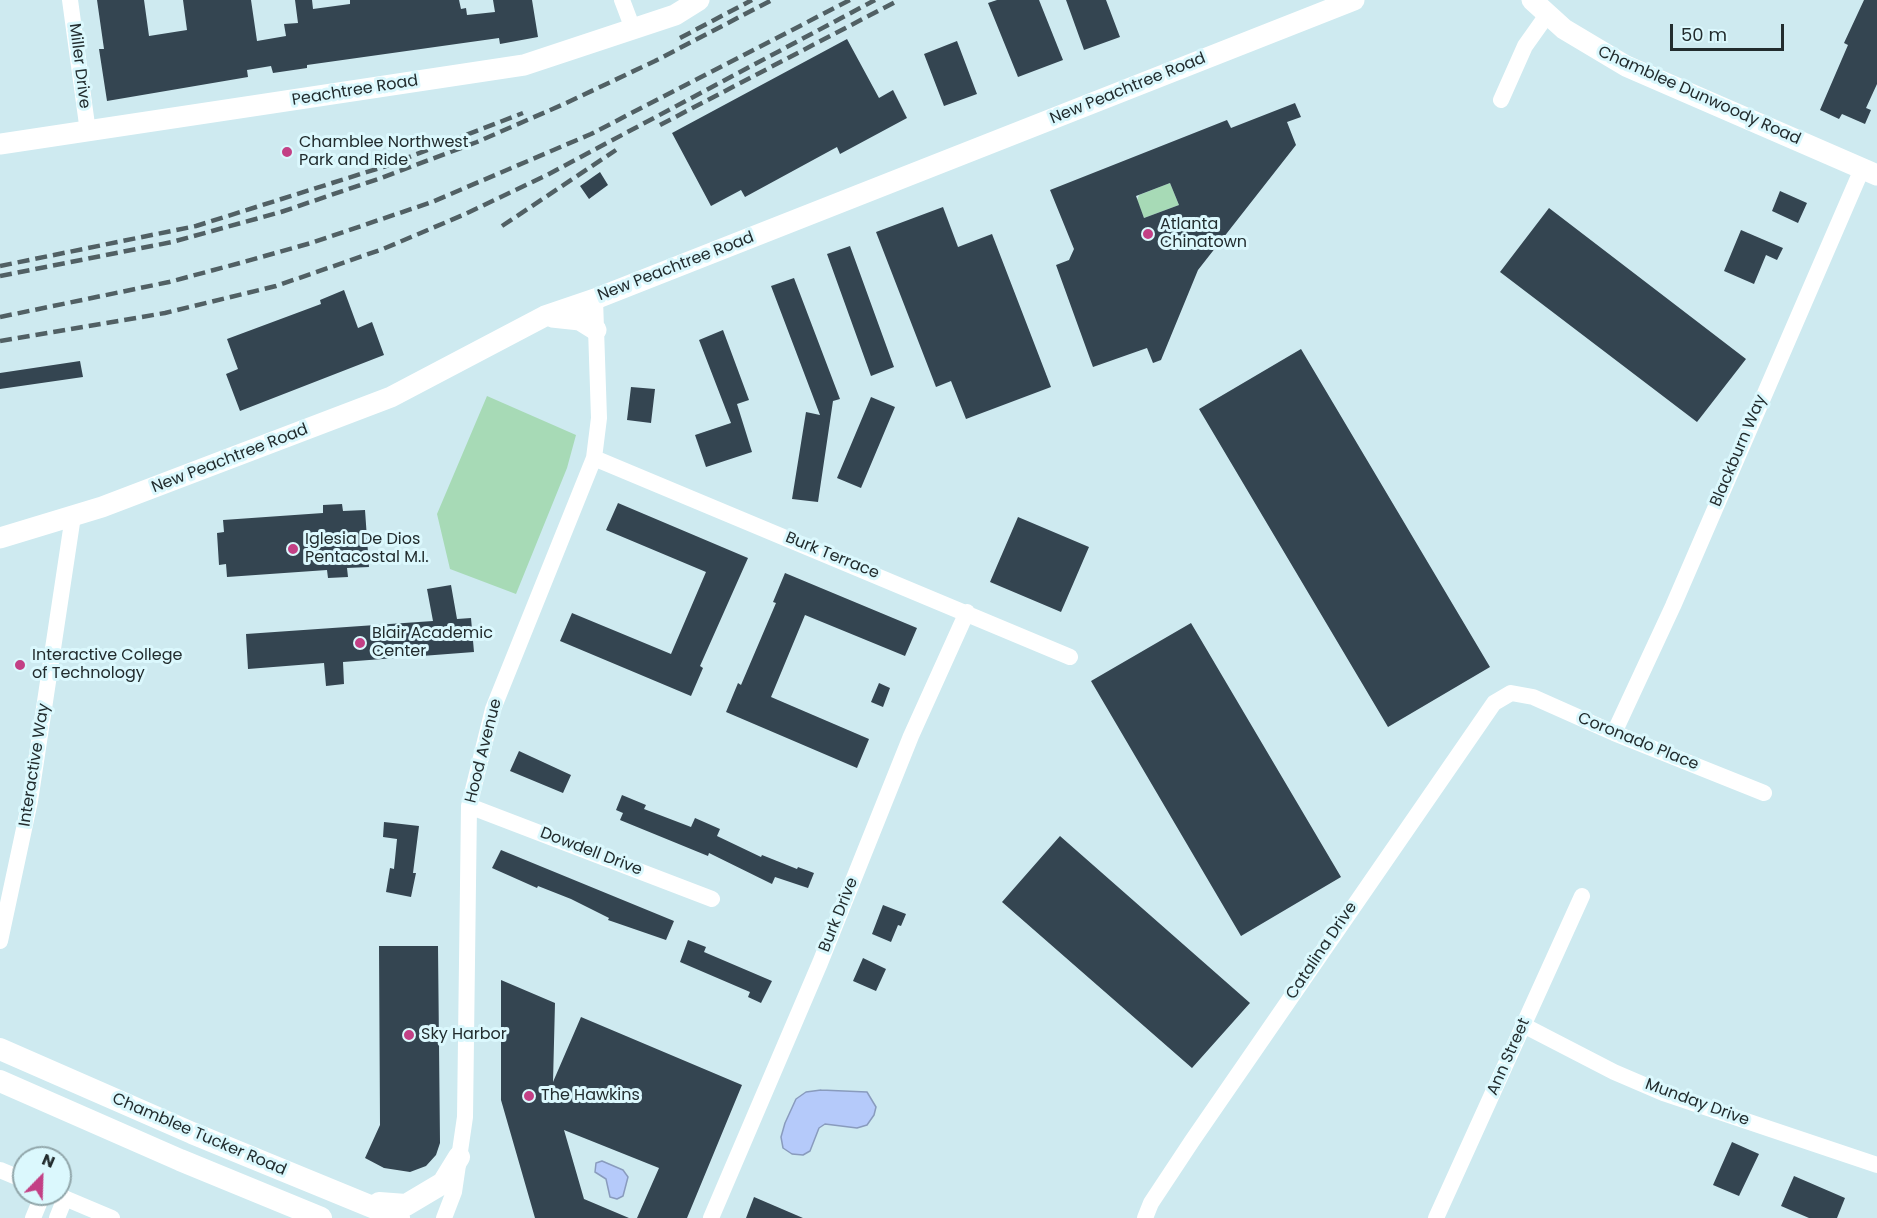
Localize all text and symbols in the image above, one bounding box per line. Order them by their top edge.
scale bar [1673,12,1787,50]
street label: Miller Drive [64,22,94,110]
text: 50 m [1681,22,1727,47]
street label: Chamblee Dunwoody Road [1595,43,1803,149]
street label: New Peachtree Road [1047,49,1209,129]
street label: Peachtree Road [291,72,419,110]
place label: Chamblee Northwest Park and Ride [299,133,468,171]
marker: Chamblee Northwest Park and Ride [280,145,294,159]
place label: Atlanta Chinatown [1160,215,1247,253]
marker: Atlanta Chinatown [1141,227,1155,241]
street label: New Peachtree Road [595,228,757,306]
street label: Blackburn Way [1707,392,1771,510]
street label: New Peachtree Road [149,420,311,498]
street label: Burk Terrace [782,528,882,584]
place label: Iglesia De Dios Pentacostal M.I. [305,530,429,568]
marker: Iglesia De Dios Pentacostal M.I. [286,542,300,556]
place label: Blair Academic Center [372,624,493,662]
marker: Blair Academic Center [353,636,367,650]
place label: Interactive College of Technology [32,646,182,684]
marker: Interactive College of Technology [13,658,27,672]
street label: Hood Avenue [462,697,506,805]
street label: Interactive Way [16,702,54,828]
street label: Coronado Place [1575,709,1701,775]
street label: Dowdell Drive [537,824,645,880]
street label: Burk Drive [815,875,863,955]
street label: Catalina Drive [1282,899,1362,1003]
street label: Ann Street [1483,1015,1535,1099]
place label: Sky Harbor [421,1025,507,1045]
marker: Sky Harbor [402,1028,416,1042]
street label: Munday Drive [1642,1075,1752,1131]
place label: The Hawkins [541,1086,640,1106]
marker: The Hawkins [522,1089,536,1103]
street label: Chamblee Tucker Road [109,1090,289,1180]
north arrow [12,1146,72,1206]
text: N [38,1148,58,1174]

